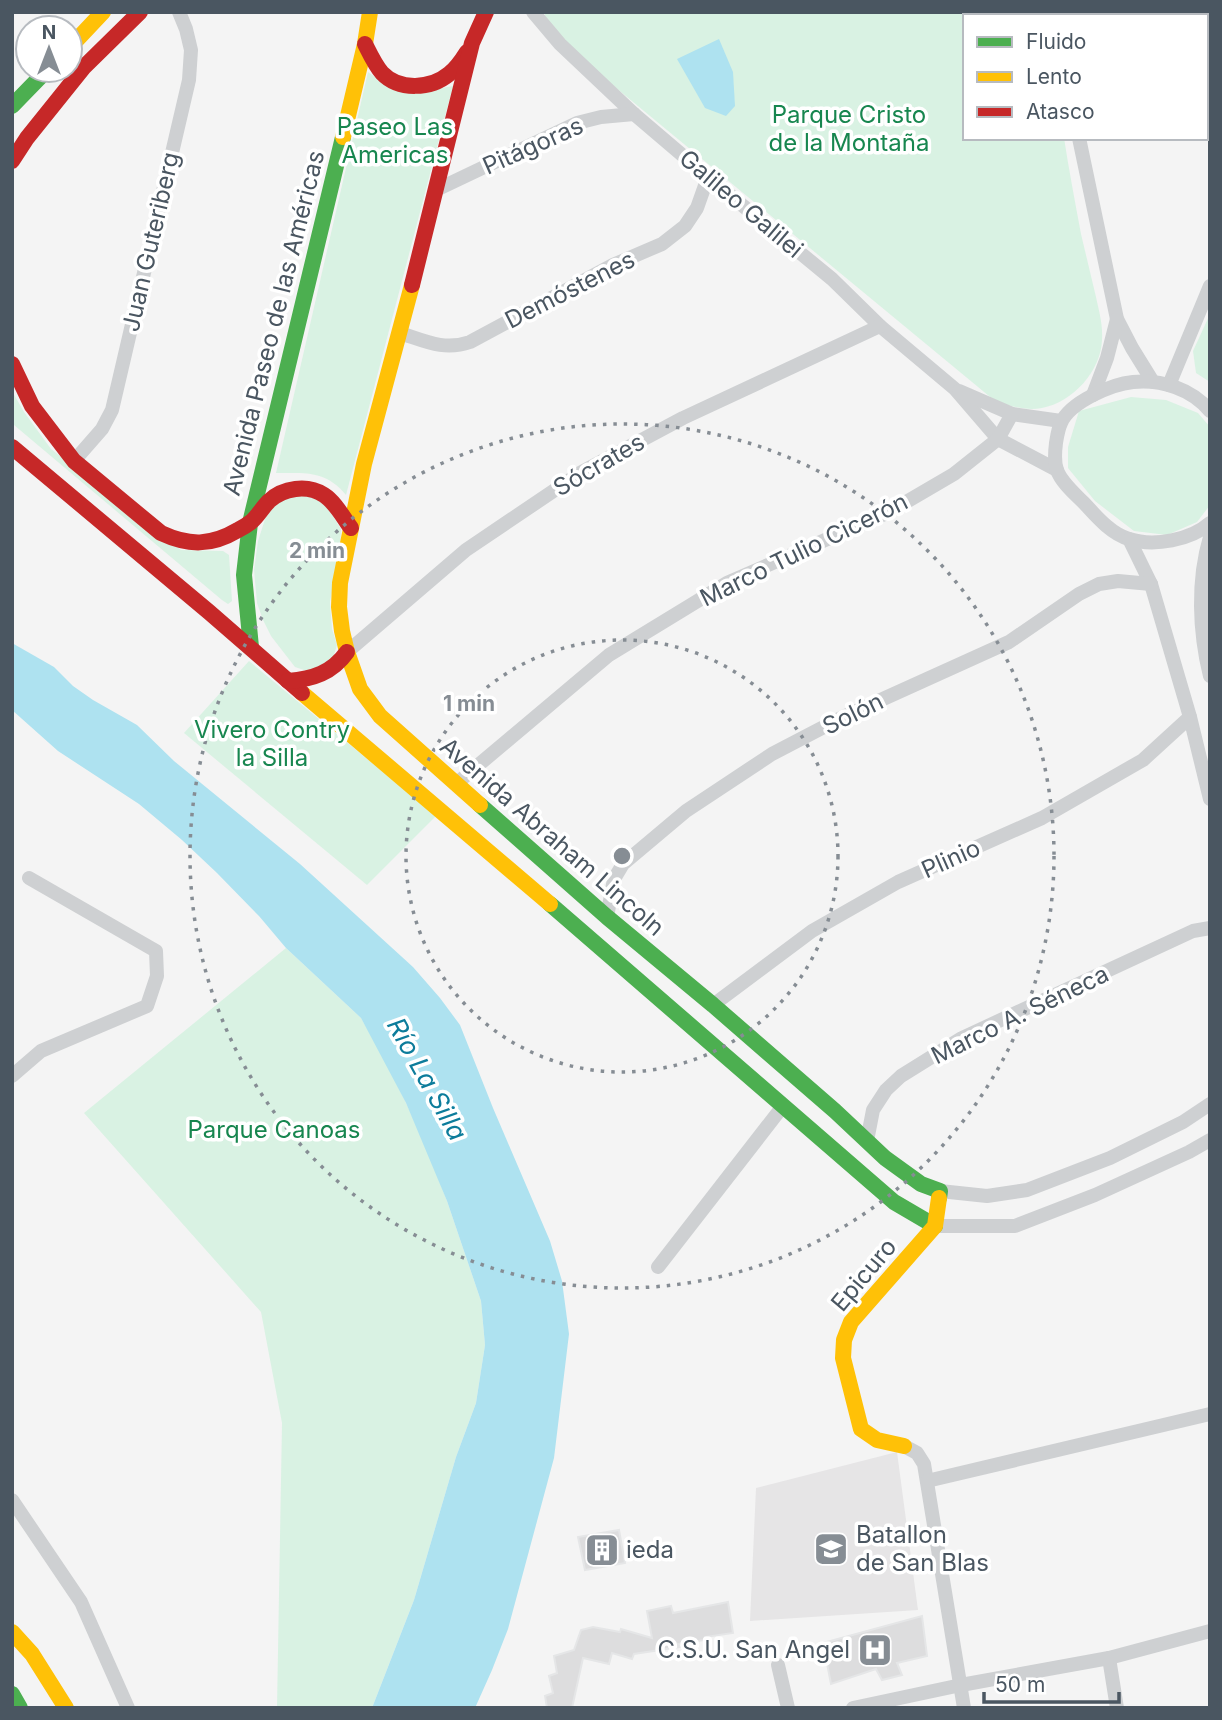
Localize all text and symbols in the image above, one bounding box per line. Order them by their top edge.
north arrow [14,14,84,84]
legend [963,14,1208,140]
text: N [42,21,56,44]
text: Fluido [1026,29,1086,54]
text: Lento [1026,64,1082,89]
text: Atasco [1026,99,1095,124]
park label: Parque Cristo de la Montaña [769,100,929,157]
street label: Pitágoras [478,111,588,181]
park label: Paseo Las Americas [337,112,453,169]
street label: Galileo Galilei [674,143,809,264]
street label: Avenida Paseo de las Américas [217,147,330,498]
street label: Juan Guteriberg [116,149,185,334]
street label: Demóstenes [500,244,640,335]
street label: Sócrates [548,427,649,502]
street label: Marco Tulio Cicerón [695,487,912,612]
text: 2 min [289,538,345,563]
street label: Solón [818,686,888,741]
text: 1 min [443,691,495,716]
park label: Vivero Contry la Silla [194,715,350,772]
street label: Avenida Abraham Lincoln [434,731,670,942]
street label: Plinio [917,833,985,884]
centre of rings [610,844,634,868]
street label: Marco A. Séneca [926,959,1113,1070]
water label: Río La Silla [381,1012,474,1146]
park label: Parque Canoas [187,1115,361,1144]
street label: Epicuro [825,1232,902,1317]
place label: Batallon de San Blas [856,1520,989,1577]
school or university icon: Batallon de San Blas [812,1530,850,1568]
building icon: ieda [583,1531,621,1569]
place label: ieda [626,1535,674,1564]
hospital icon: C.S.U. San Angel [856,1631,894,1669]
place label: C.S.U. San Angel [657,1635,850,1664]
scale bar [984,1660,1119,1704]
text: 50 m [995,1672,1045,1697]

